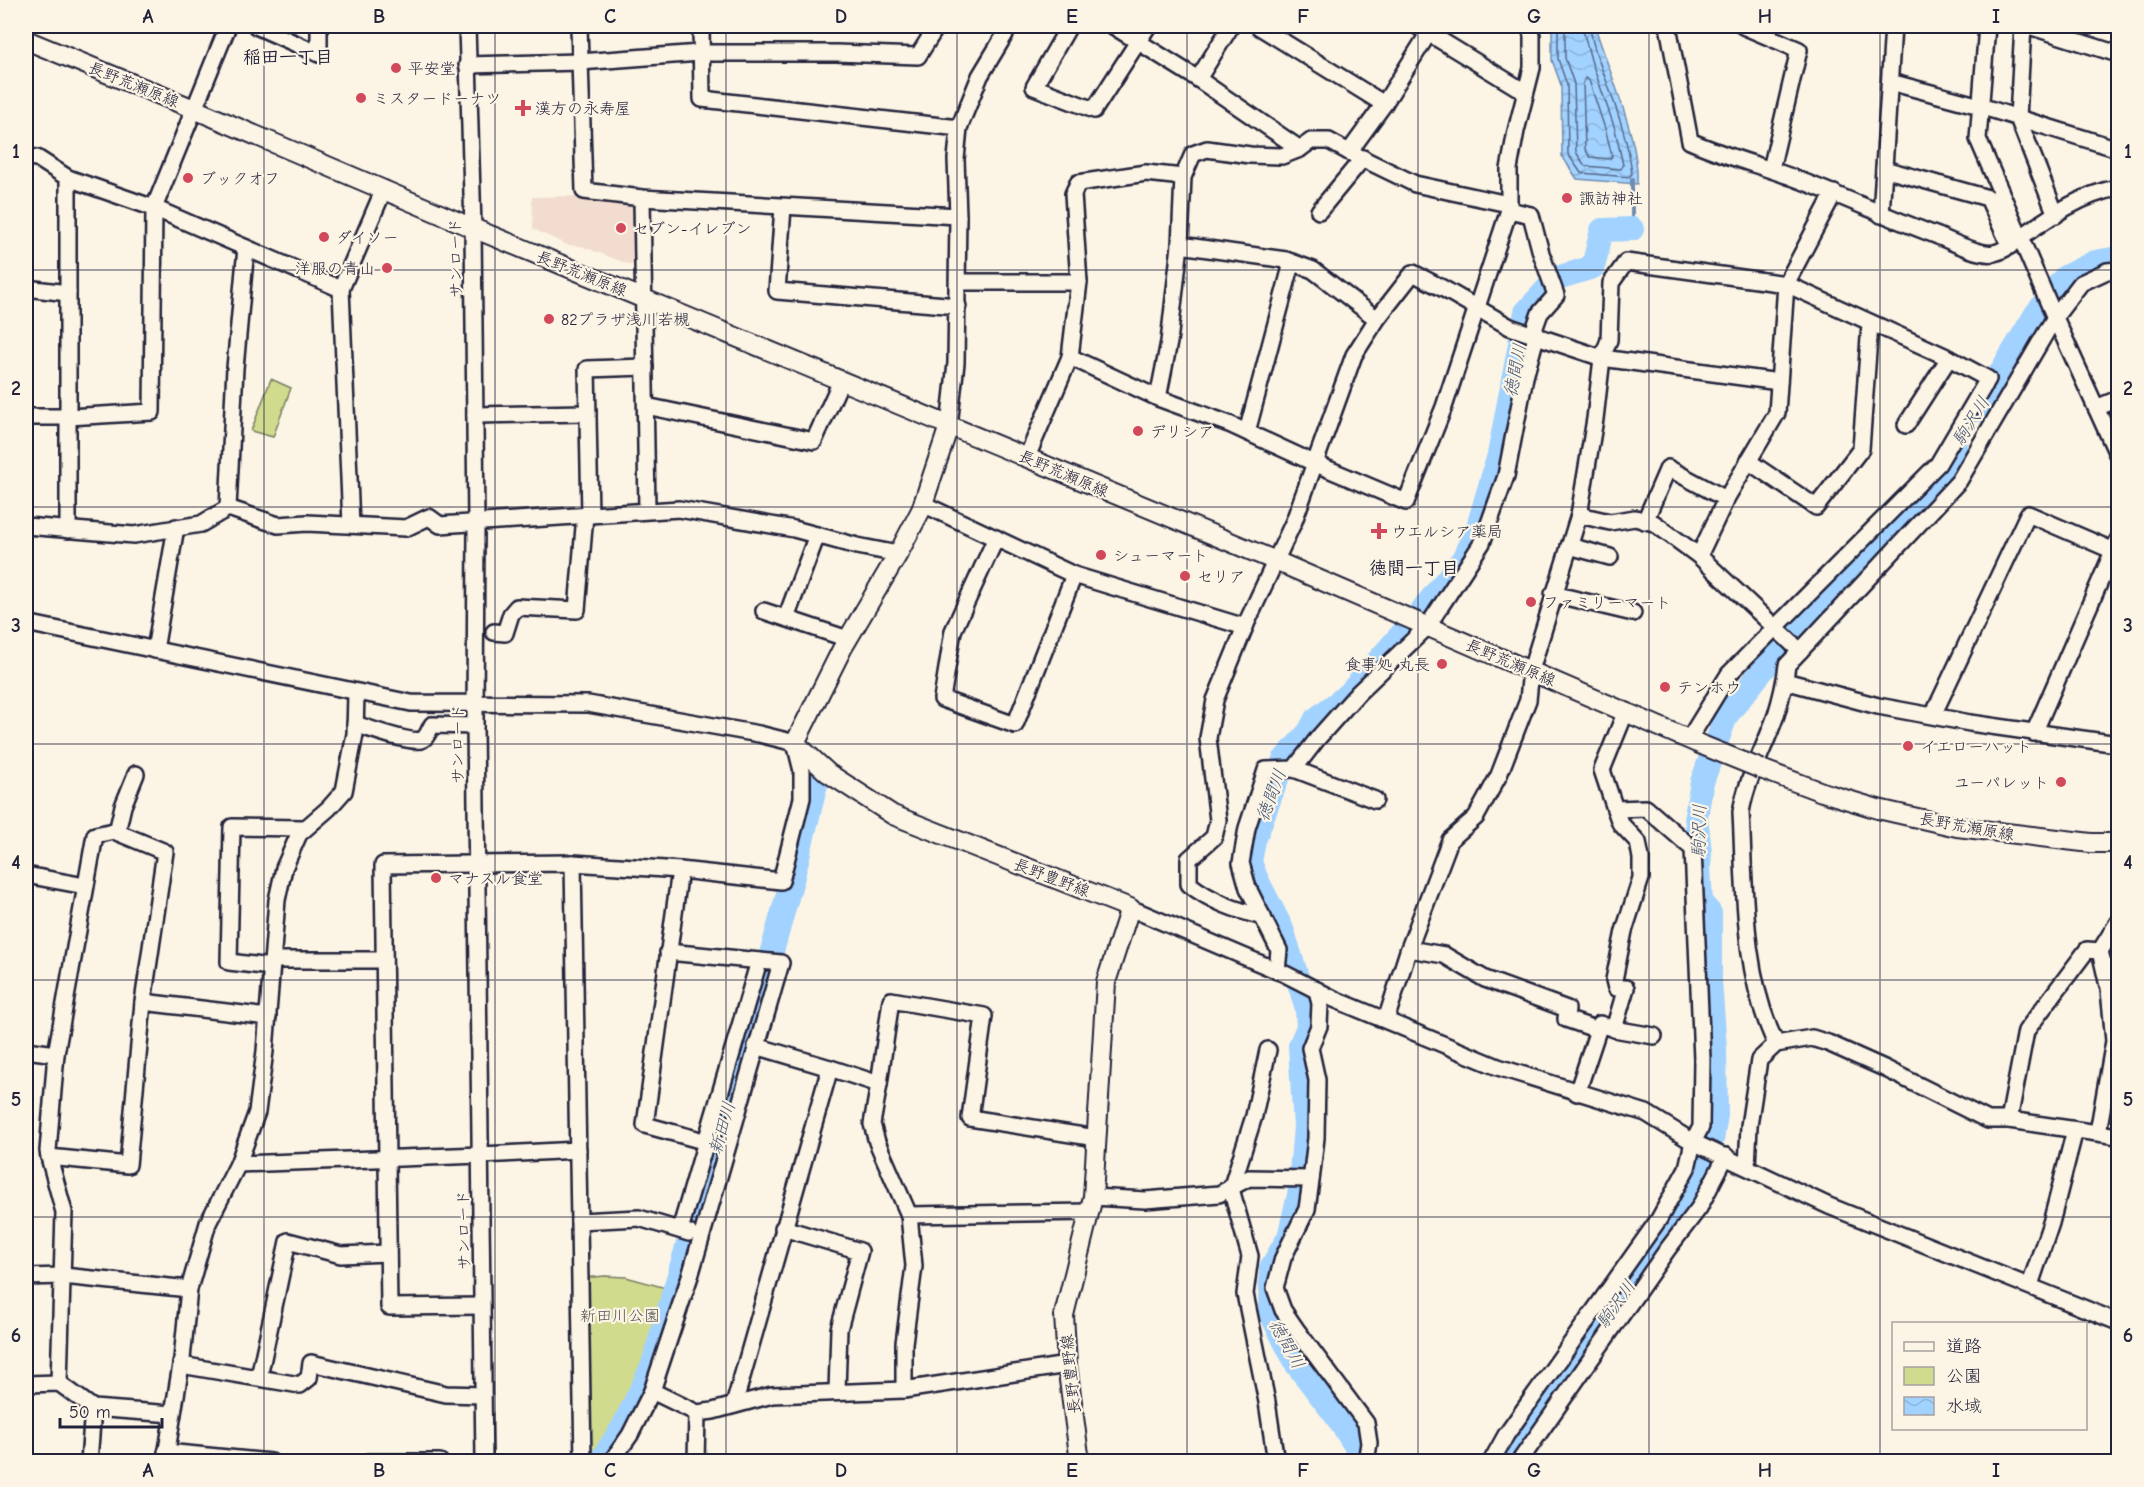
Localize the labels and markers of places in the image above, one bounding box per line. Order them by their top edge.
place label: 平安堂 [408,60,456,78]
marker: 平安堂 [389,61,403,75]
place label: ミスタードーナツ [373,90,501,108]
marker: ミスタードーナツ [354,91,368,105]
place label: 漢方の永寿屋 [535,100,631,118]
marker: 漢方の永寿屋 [516,101,530,115]
place label: ブックオフ [200,170,280,188]
marker: ブックオフ [181,171,195,185]
place label: 諏訪神社 [1579,190,1643,208]
marker: 諏訪神社 [1560,191,1574,205]
place label: セブン-イレブン [633,220,751,238]
marker: セブン-イレブン [614,221,628,235]
place label: ダイソー [336,229,398,247]
marker: ダイソー [317,230,331,244]
place label: 洋服の青山 [295,260,375,278]
marker: 洋服の青山 [380,261,394,275]
place label: 82プラザ浅川若槻 [561,311,690,329]
marker: 82プラザ浅川若槻 [542,312,556,326]
place label: デリシア [1150,423,1214,441]
marker: デリシア [1131,424,1145,438]
place label: ウエルシア薬局 [1391,523,1503,541]
marker: ウエルシア薬局 [1372,524,1386,538]
place label: シューマート [1113,547,1208,565]
marker: シューマート [1094,548,1108,562]
place label: セリア [1197,568,1245,586]
marker: セリア [1178,569,1192,583]
place label: ファミリーマート [1543,594,1671,612]
marker: ファミリーマート [1524,595,1538,609]
place label: 食事処 丸長 [1345,656,1430,674]
marker: 食事処 丸長 [1435,657,1449,671]
place label: テンホウ [1677,679,1741,697]
marker: テンホウ [1658,680,1672,694]
place label: イエローハット [1920,738,2032,756]
marker: イエローハット [1901,739,1915,753]
place label: ユーパレット [1954,774,2049,792]
marker: ユーパレット [2054,775,2068,789]
place label: マナスル食堂 [448,870,543,888]
marker: マナスル食堂 [429,871,443,885]

